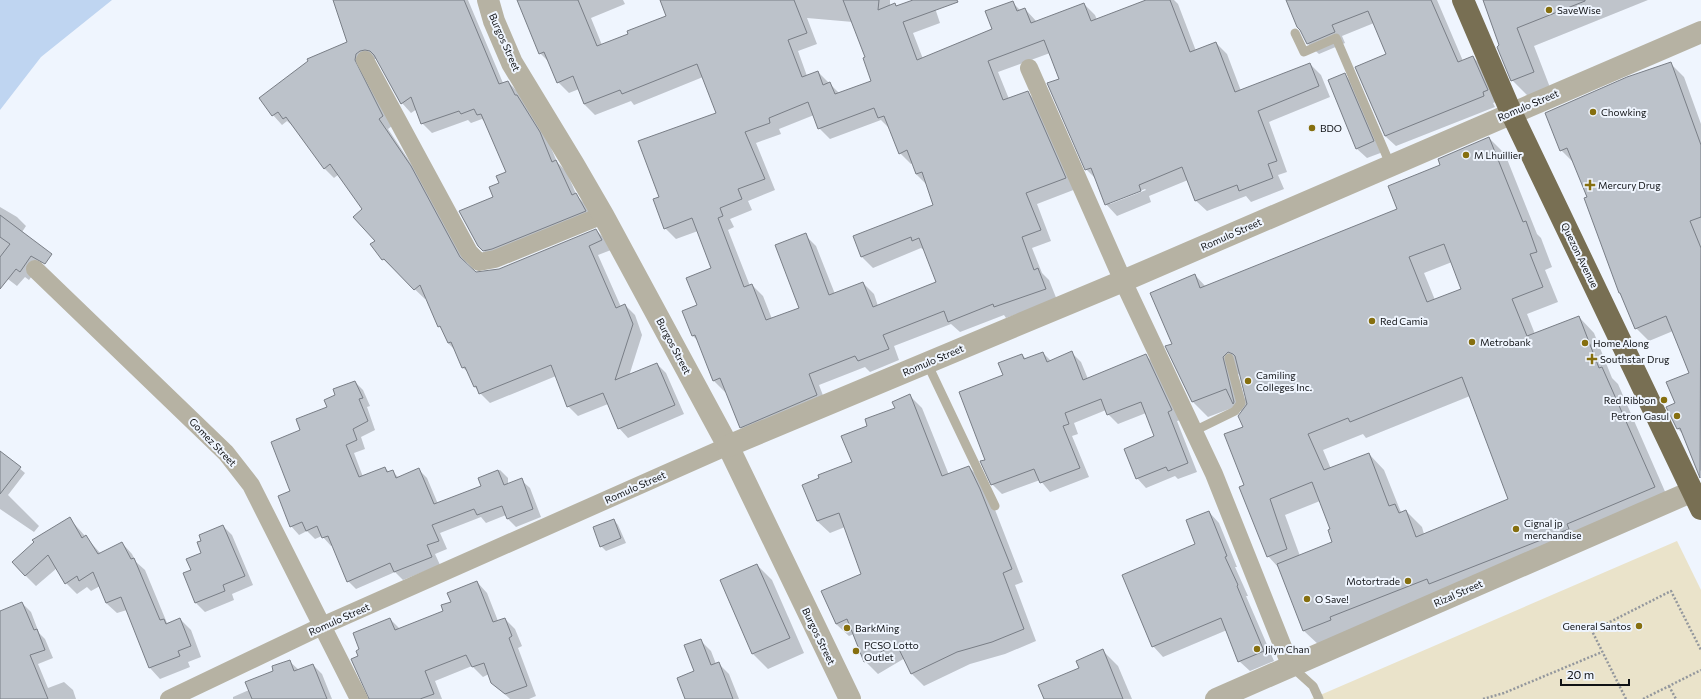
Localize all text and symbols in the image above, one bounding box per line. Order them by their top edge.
place label: SaveWise [1557,4,1601,16]
marker: SaveWise [1544,5,1554,15]
street label: Burgos Street [487,11,523,73]
street label: Romulo Street [1496,87,1560,123]
place label: Chowking [1601,106,1647,118]
marker: Chowking [1588,107,1598,117]
place label: BDO [1320,122,1342,134]
marker: BDO [1307,123,1317,133]
place label: M Lhuillier [1474,149,1522,161]
marker: M Lhuillier [1461,150,1471,160]
place label: Mercury Drug [1598,179,1661,191]
marker: Mercury Drug [1585,180,1595,190]
street label: Romulo Street [1199,215,1263,253]
street label: Quezon Avenue [1559,220,1601,290]
place label: Red Camia [1380,315,1428,327]
street label: Burgos Street [654,316,694,376]
marker: Red Camia [1367,316,1377,326]
place label: Metrobank [1480,336,1532,348]
marker: Metrobank [1467,337,1477,347]
place label: Home Along [1593,337,1650,349]
marker: Home Along [1580,338,1590,348]
street label: Romulo Street [901,342,965,378]
place label: Southstar Drug [1600,353,1670,365]
marker: Southstar Drug [1587,354,1597,364]
place label: Camiling Colleges Inc. [1256,369,1312,393]
marker: Camiling Colleges Inc. [1243,376,1253,386]
place label: Red Ribbon [1604,394,1656,406]
marker: Red Ribbon [1659,395,1669,405]
place label: Petron Gasul [1611,410,1669,422]
marker: Petron Gasul [1672,411,1682,421]
street label: Gomez Street [187,415,239,469]
street label: Romulo Street [603,468,667,506]
place label: Cignal jp merchandise [1524,517,1582,541]
marker: Cignal jp merchandise [1511,524,1521,534]
place label: Motortrade [1346,575,1400,587]
marker: Motortrade [1403,576,1413,586]
street label: Rizal Street [1432,577,1484,609]
place label: O Save! [1315,593,1349,605]
marker: O Save! [1302,594,1312,604]
street label: Romulo Street [307,600,371,638]
street label: Burgos Street [800,606,838,666]
place label: General Santos [1563,620,1631,632]
marker: General Santos [1634,621,1644,631]
place label: BarkMing [855,622,900,634]
marker: BarkMing [842,623,852,633]
place label: PCSO Lotto Outlet [864,639,919,663]
place label: Jilyn Chan [1265,643,1309,655]
marker: Jilyn Chan [1252,644,1262,654]
marker: PCSO Lotto Outlet [851,646,861,656]
scale bar [1561,661,1629,687]
text: 20 m [1567,667,1594,681]

